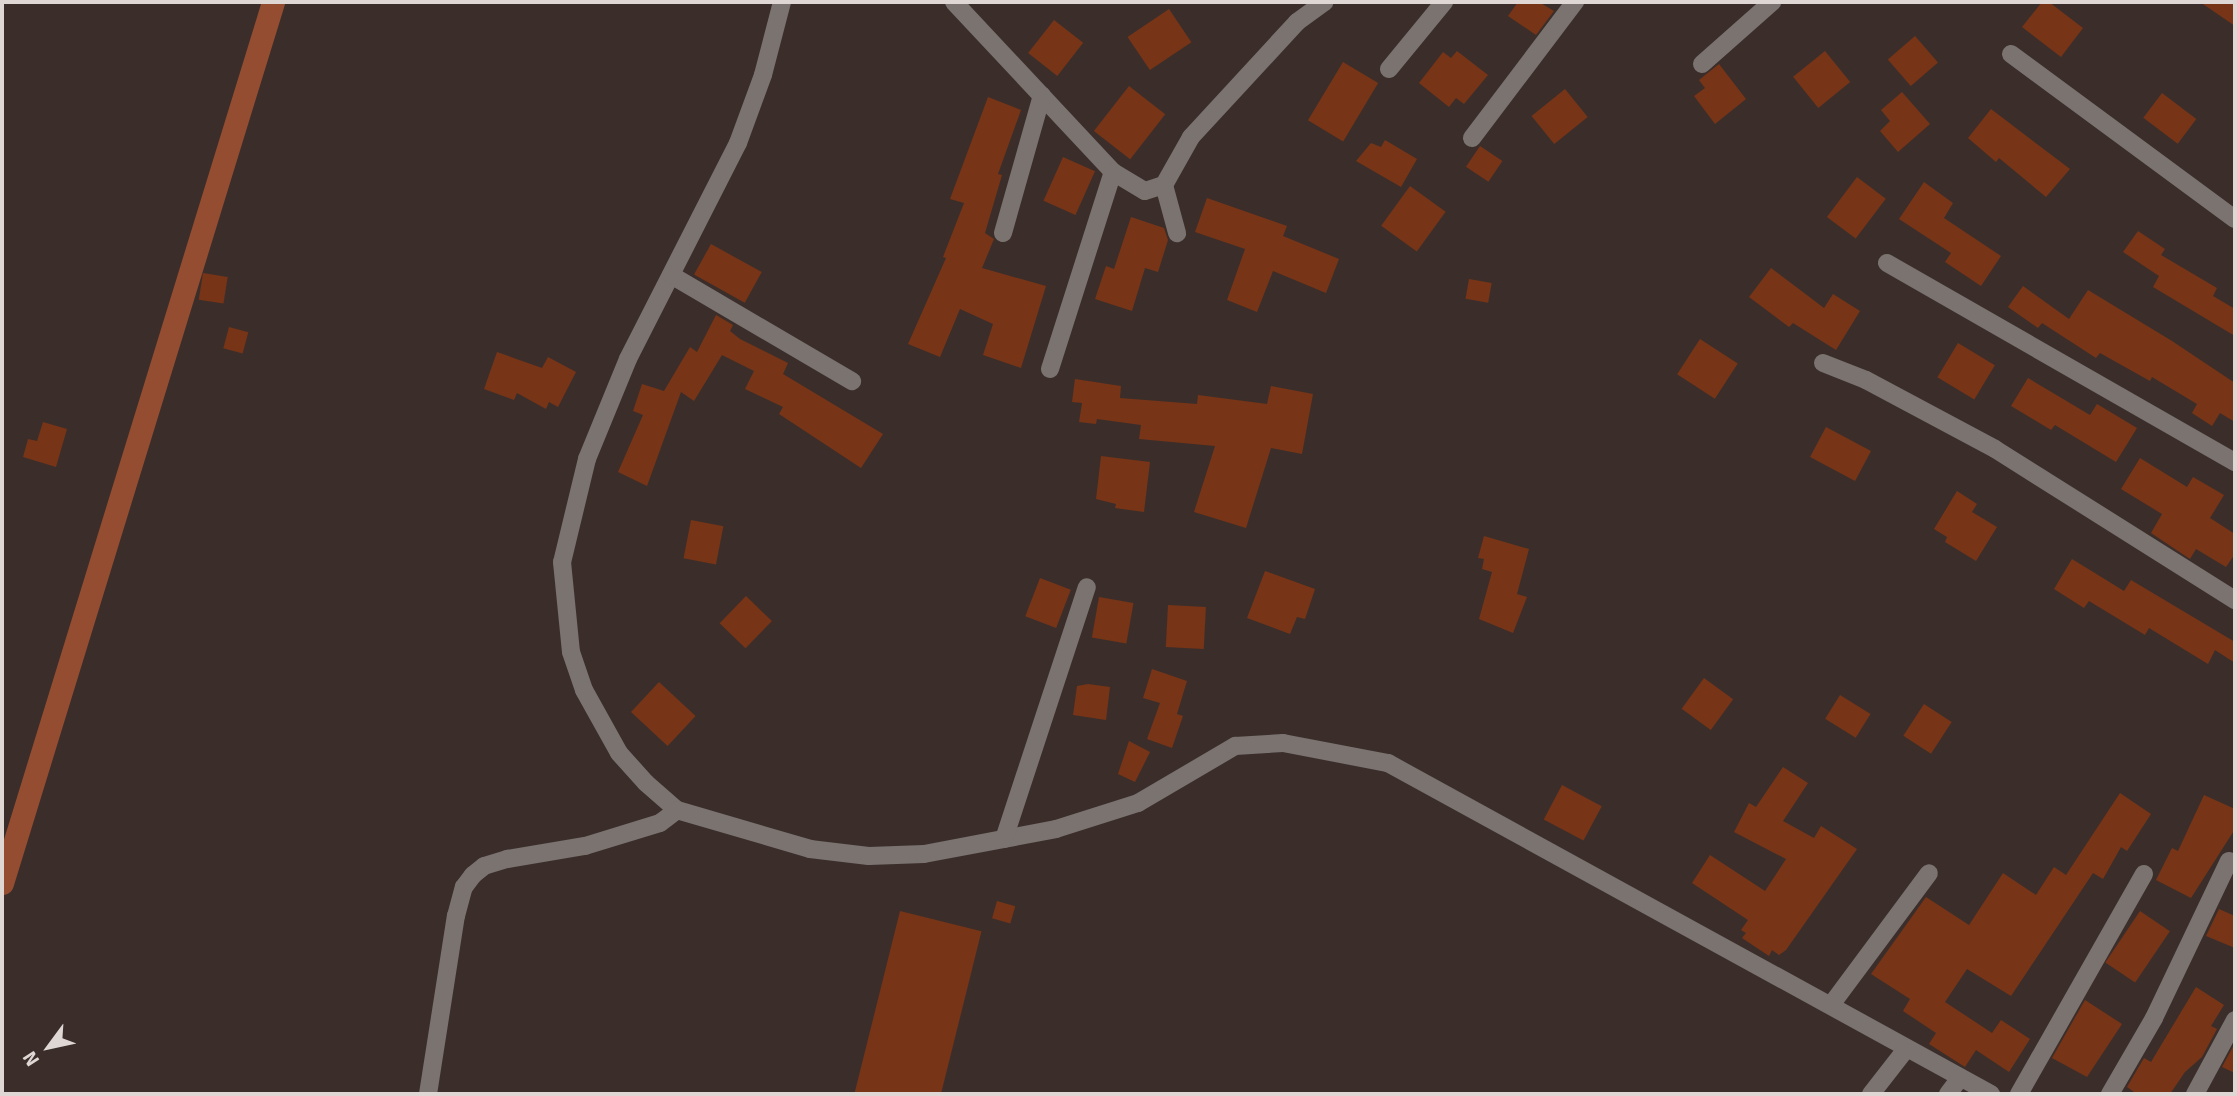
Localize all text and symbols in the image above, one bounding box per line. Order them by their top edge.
north arrow [14,1012,84,1082]
text: N [18,1046,45,1071]

